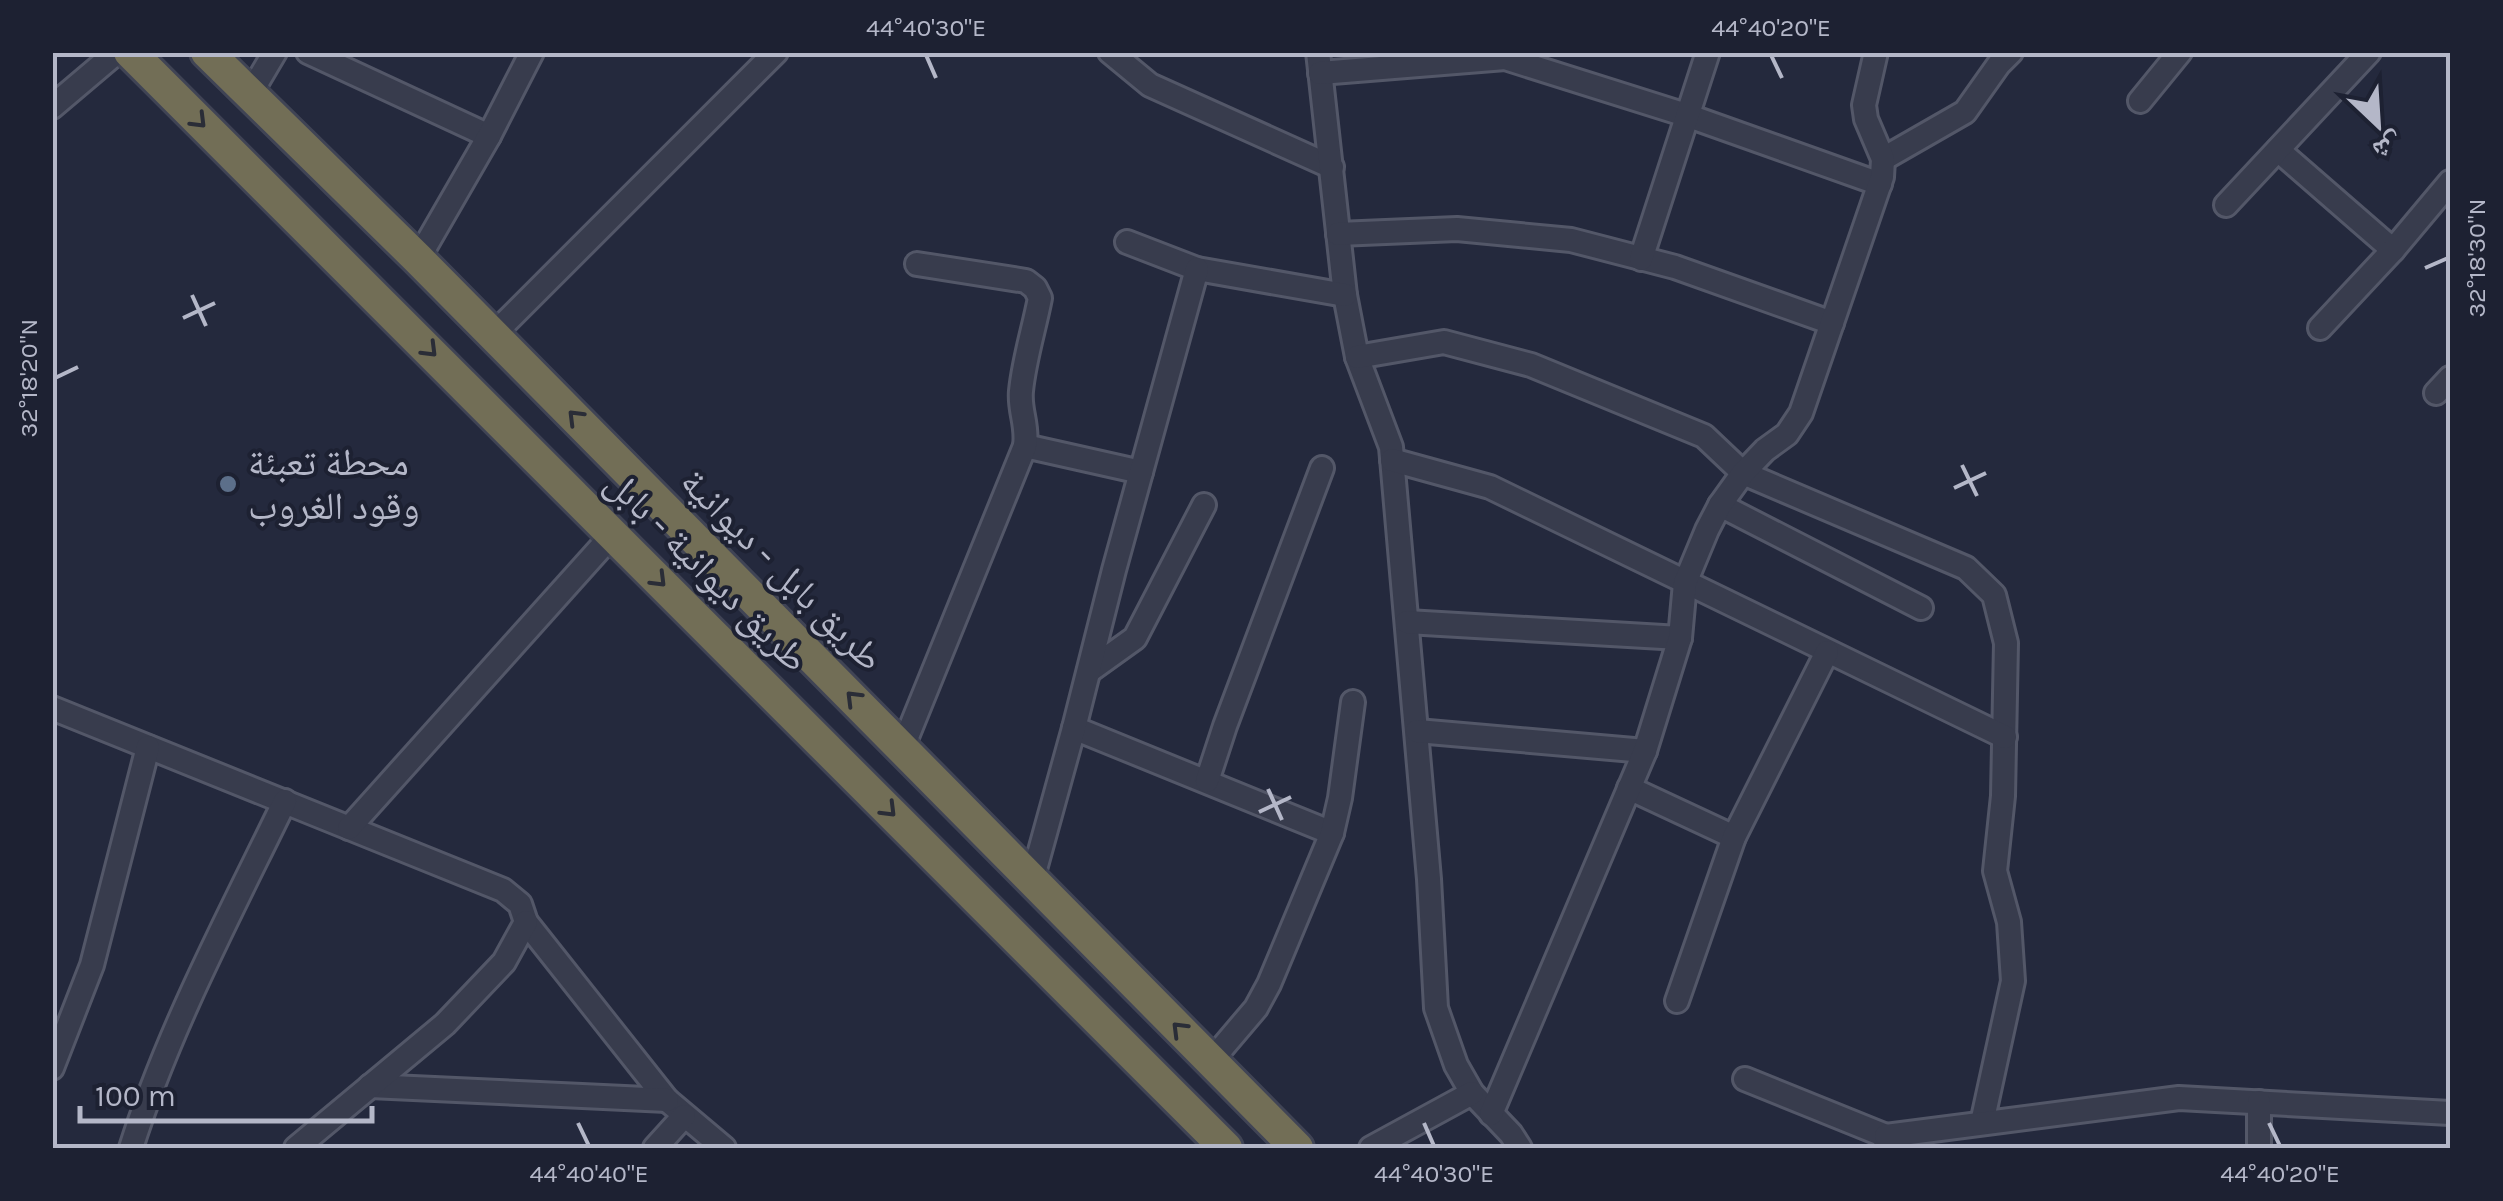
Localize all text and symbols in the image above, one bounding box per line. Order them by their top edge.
text: 44°40'30"E [866,13,986,42]
text: 44°40'20"E [1711,13,1831,42]
north arrow [2328,75,2428,175]
one-way arrow [187,110,205,128]
text: ش [2368,126,2409,168]
text: 32°18'30"N [2462,198,2491,318]
text: 32°18'20"N [14,319,43,437]
one-way arrow [418,339,436,357]
one-way arrow [569,411,587,429]
place label: محطة تعبئة وقود الغروب [248,440,420,529]
street label: طريق بابل - ديوانية [671,459,893,681]
street label: طريق ديوانية - بابل [596,460,818,682]
marker: محطة تعبئة وقود الغروب [217,473,239,495]
one-way arrow [647,569,665,587]
one-way arrow [846,692,864,710]
one-way arrow [877,799,895,817]
one-way arrow [1173,1023,1191,1041]
scale bar [80,1061,372,1123]
text: 100 m [95,1078,176,1114]
text: 44°40'40"E [529,1159,649,1188]
text: 44°40'30"E [1374,1159,1494,1188]
text: 44°40'20"E [2220,1159,2340,1188]

